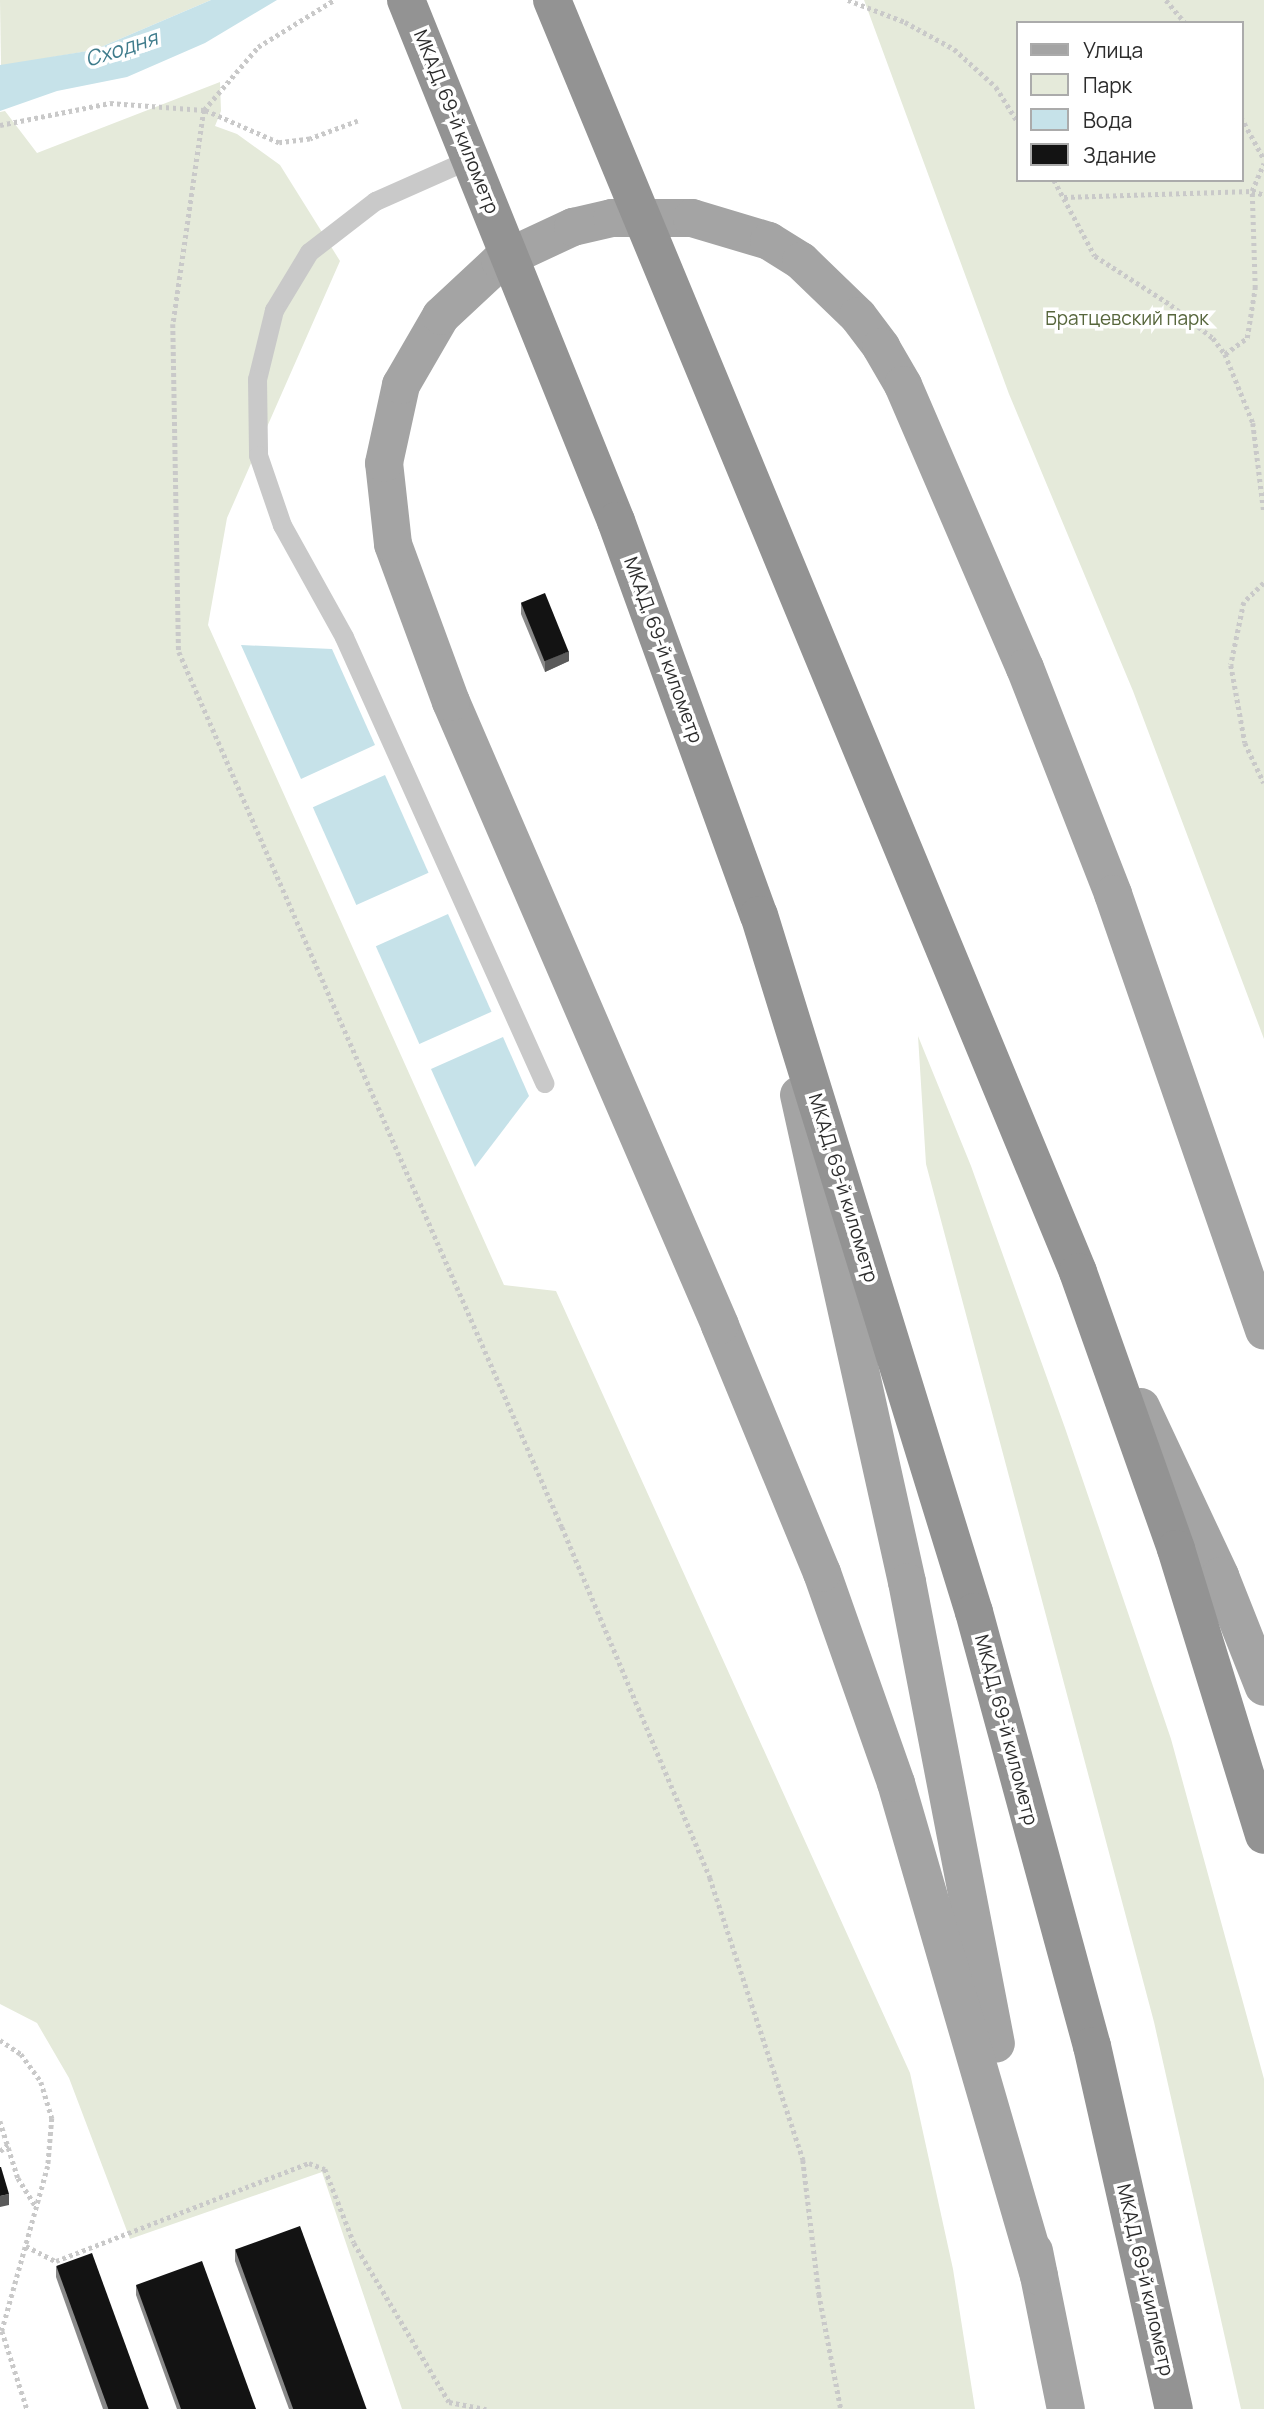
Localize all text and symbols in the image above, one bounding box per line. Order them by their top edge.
legend [1016,21,1243,182]
water label: Сходня [82,24,160,72]
street label: МКАД, 69-й километр [409,27,503,217]
text: Улица [1083,36,1143,64]
text: Парк [1083,71,1132,99]
text: Вода [1083,106,1133,134]
text: Здание [1083,141,1156,169]
park label: Братцевский парк [1045,308,1209,330]
street label: МКАД, 69-й километр [619,554,707,746]
street label: МКАД, 69-й километр [803,1091,883,1285]
street label: МКАД, 69-й километр [970,1632,1042,1828]
street label: МКАД, 69-й километр [1112,2182,1178,2378]

